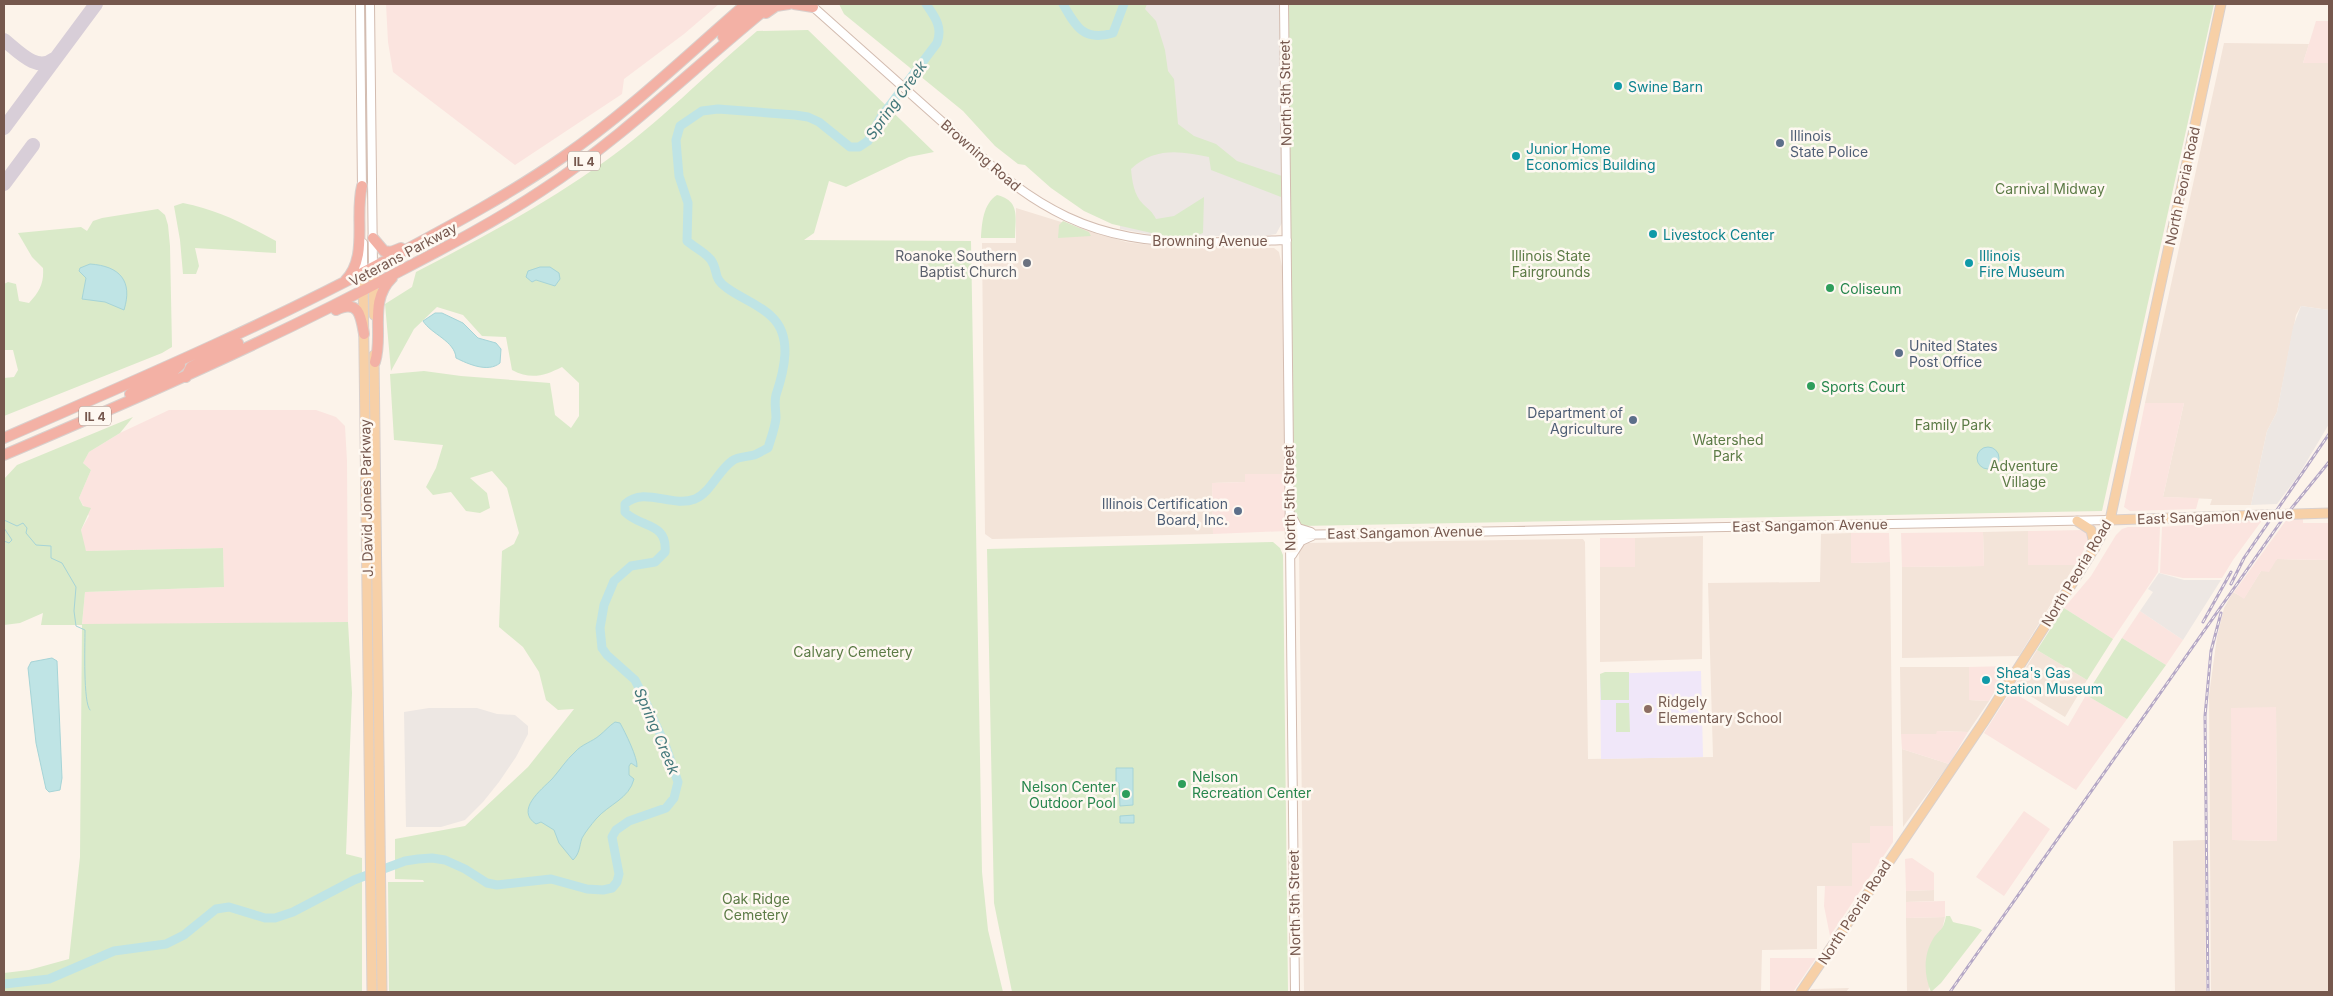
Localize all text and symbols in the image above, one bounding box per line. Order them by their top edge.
street label: North 5th Street [1276,39,1294,146]
water label: Spring Creek [861,56,931,143]
place label: Swine Barn [1628,78,1703,95]
marker: Swine Barn [1612,80,1624,92]
street label: Browning Road [938,116,1024,194]
street label: North Peoria Road [2161,125,2203,247]
place label: Illinois State Police [1790,127,1868,160]
marker: Illinois State Police [1774,137,1786,149]
place label: Junior Home Economics Building [1526,140,1656,173]
marker: Junior Home Economics Building [1510,150,1522,162]
road number: IL 4 [568,152,600,170]
park label: Carnival Midway [1995,180,2105,197]
street label: Veterans Parkway [346,218,460,290]
place label: Livestock Center [1663,226,1774,243]
marker: Livestock Center [1647,228,1659,240]
street label: Browning Avenue [1152,232,1268,249]
place label: Roanoke Southern Baptist Church [895,247,1017,280]
park label: Illinois State Fairgrounds [1511,247,1591,280]
place label: Illinois Fire Museum [1979,247,2065,280]
marker: Roanoke Southern Baptist Church [1021,257,1033,269]
marker: Illinois Fire Museum [1963,257,1975,269]
place label: Coliseum [1840,280,1902,297]
marker: Coliseum [1824,282,1836,294]
place label: United States Post Office [1909,337,1998,370]
marker: United States Post Office [1893,347,1905,359]
place label: Sports Court [1821,378,1906,395]
marker: Sports Court [1805,380,1817,392]
place label: Department of Agriculture [1527,404,1623,437]
road number: IL 4 [79,406,111,426]
marker: Department of Agriculture [1627,414,1639,426]
park label: Family Park [1915,416,1992,433]
street label: J. David Jones Parkway [356,419,376,577]
park label: Watershed Park [1692,431,1764,464]
street label: North 5th Street [1280,444,1298,551]
park label: Adventure Village [1990,457,2058,490]
place label: Illinois Certification Board, Inc. [1102,495,1228,528]
marker: Illinois Certification Board, Inc. [1232,505,1244,517]
street label: East Sangamon Avenue [2137,505,2293,527]
street label: East Sangamon Avenue [1732,515,1888,535]
street label: North Peoria Road [2038,517,2114,629]
street label: East Sangamon Avenue [1327,522,1483,542]
park label: Calvary Cemetery [793,643,913,660]
place label: Shea's Gas Station Museum [1996,664,2103,697]
marker: Shea's Gas Station Museum [1980,674,1992,686]
water label: Spring Creek [630,685,684,778]
place label: Ridgely Elementary School [1658,693,1782,726]
marker: Ridgely Elementary School [1642,703,1654,715]
place label: Nelson Recreation Center [1192,768,1311,801]
place label: Nelson Center Outdoor Pool [1021,778,1116,811]
marker: Nelson Recreation Center [1176,778,1188,790]
marker: Nelson Center Outdoor Pool [1120,788,1132,800]
street label: North 5th Street [1285,849,1303,956]
street label: North Peoria Road [1814,857,1894,967]
park label: Oak Ridge Cemetery [722,890,790,923]

